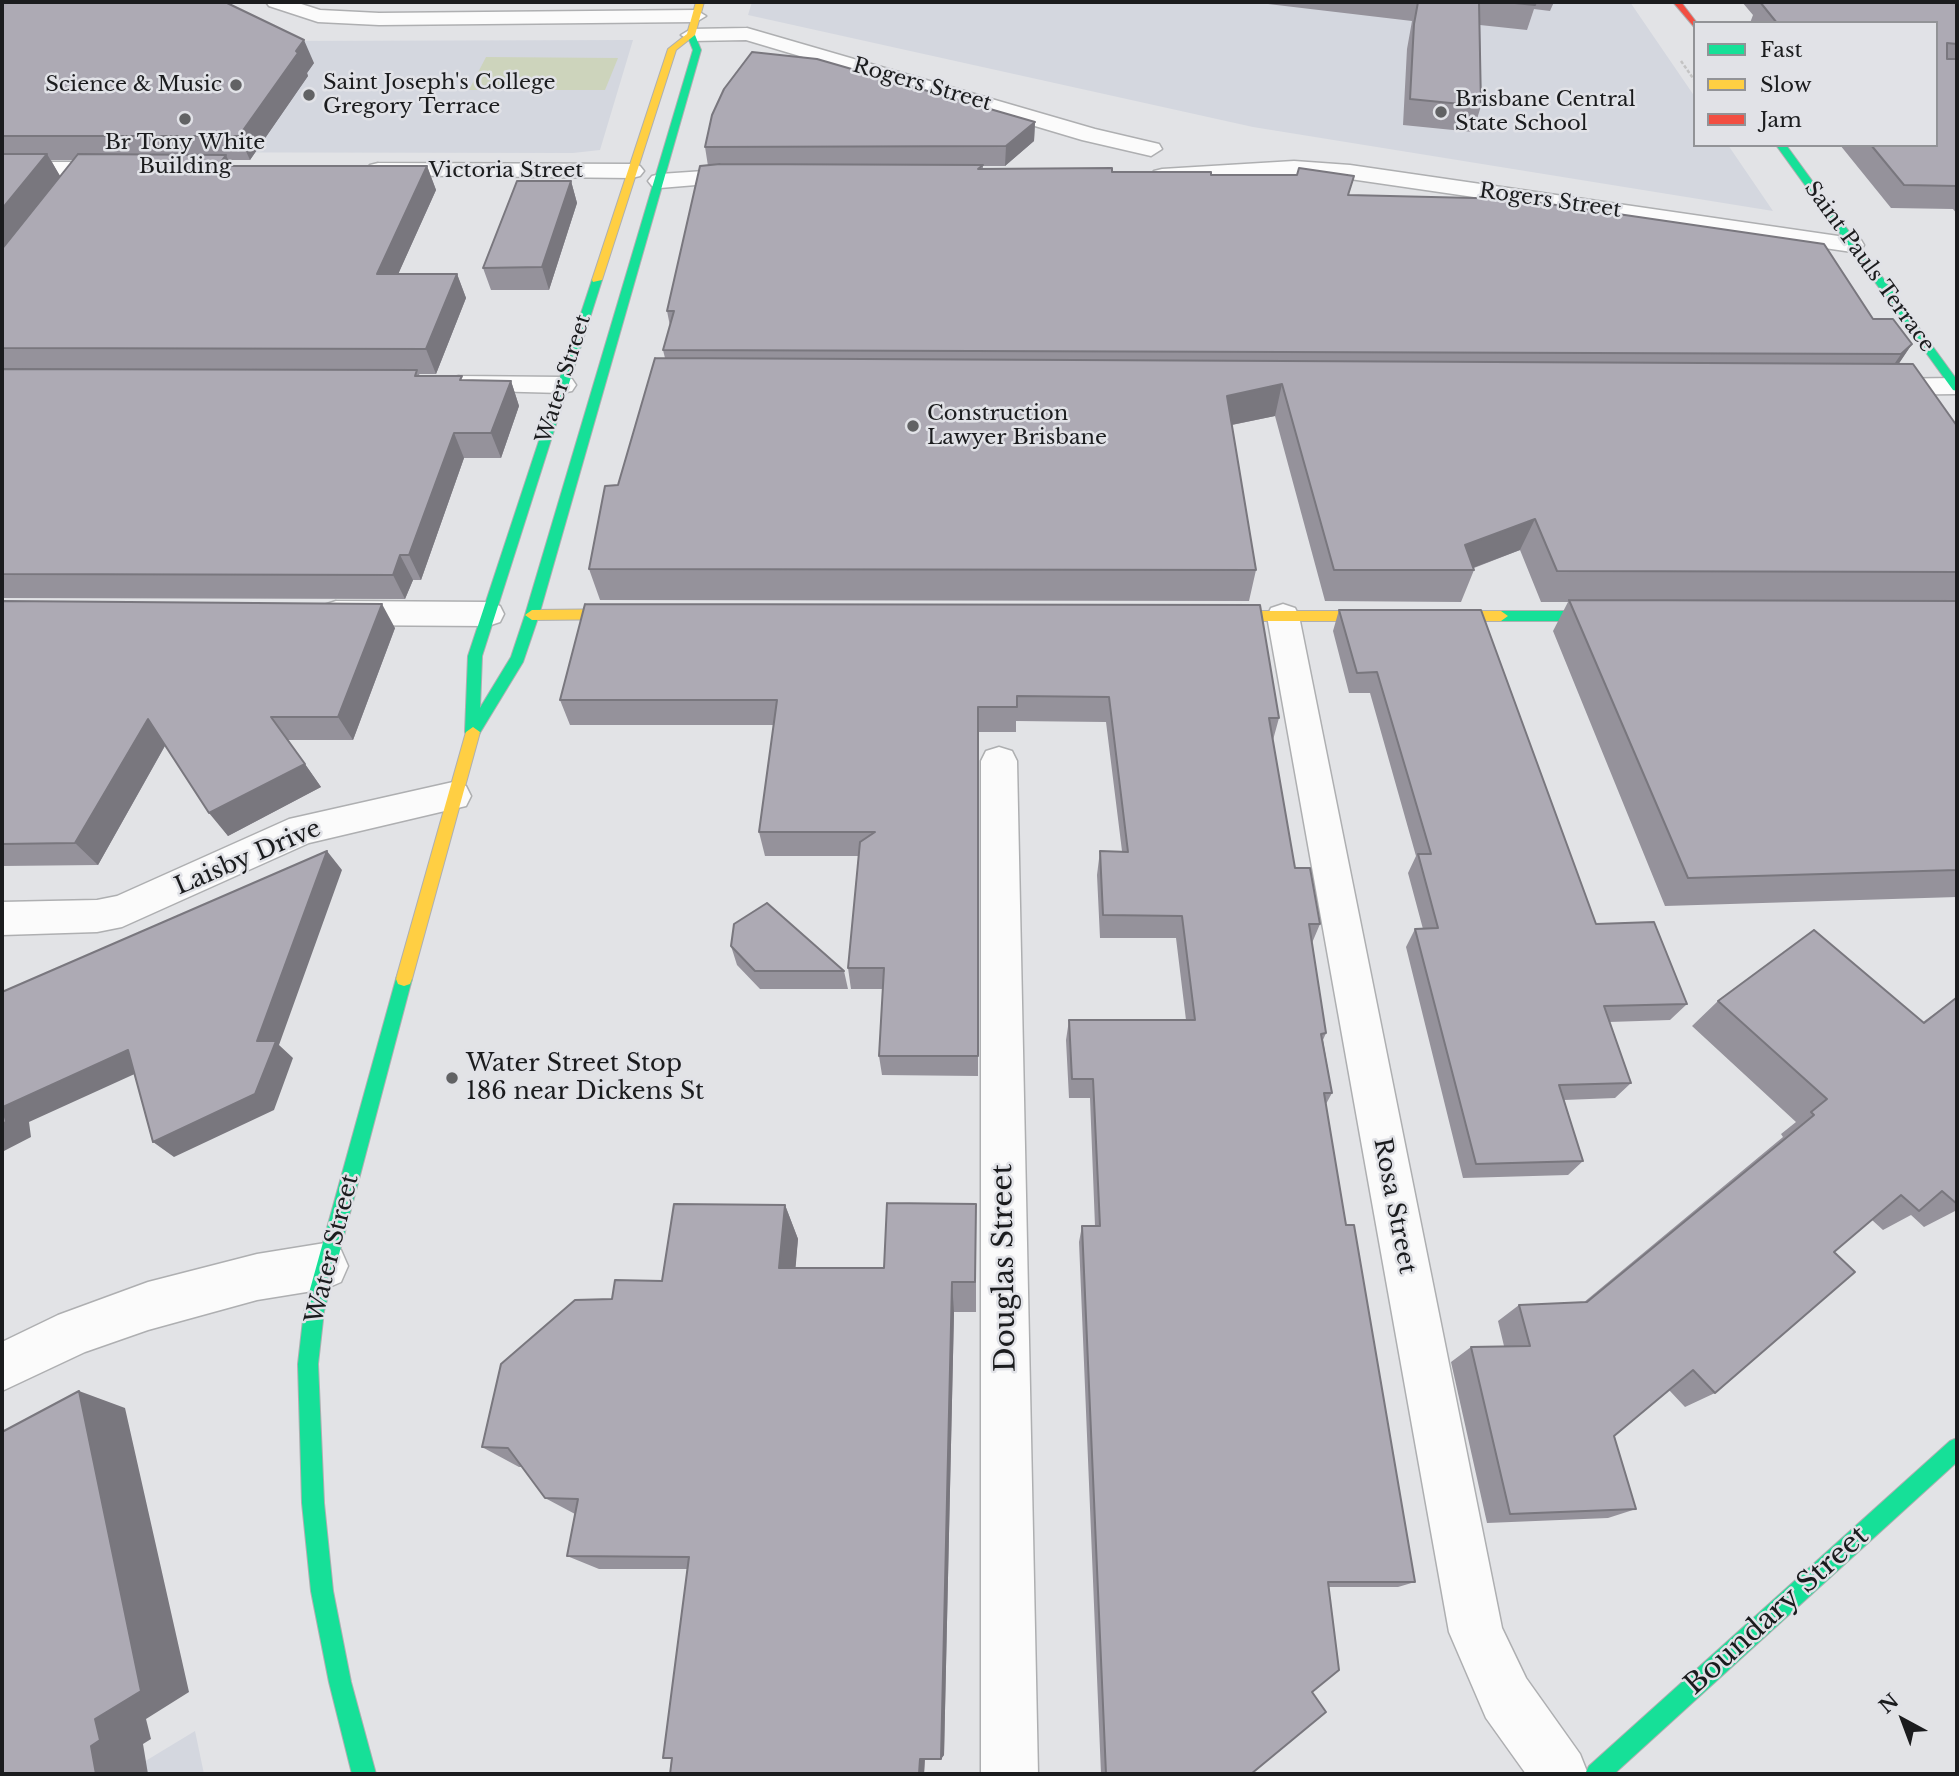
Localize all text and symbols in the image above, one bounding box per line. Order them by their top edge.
legend [1693,21,1938,147]
text: Fast [1760,37,1802,63]
street label: Rogers Street [850,53,994,117]
place label: Saint Joseph's College Gregory Terrace [323,70,556,120]
place label: Science & Music [45,72,222,98]
text: Slow [1760,72,1812,98]
marker: Science & Music [228,77,244,93]
marker: Saint Joseph's College Gregory Terrace [301,87,317,103]
place label: Brisbane Central State School [1455,87,1635,137]
marker: Brisbane Central State School [1433,104,1449,120]
text: Jam [1760,107,1802,133]
marker: Br Tony White Building [177,111,193,127]
place label: Br Tony White Building [105,130,265,180]
street label: Victoria Street [429,158,583,184]
street label: Saint Pauls Terrace [1799,177,1939,357]
street label: Rogers Street [1477,179,1623,223]
street label: Water Street [531,312,597,446]
place label: Construction Lawyer Brisbane [927,401,1107,451]
marker: Construction Lawyer Brisbane [905,418,921,434]
street label: Laisby Drive [171,814,325,902]
place label: Water Street Stop 186 near Dickens St [466,1050,704,1106]
marker: Water Street Stop 186 near Dickens St [444,1070,460,1086]
street label: Rosa Street [1367,1136,1421,1276]
street label: Douglas Street [986,1164,1024,1372]
street label: Water Street [301,1171,365,1327]
street label: Boundary Street [1678,1520,1876,1702]
north arrow [1868,1685,1938,1755]
text: N [1875,1689,1903,1718]

